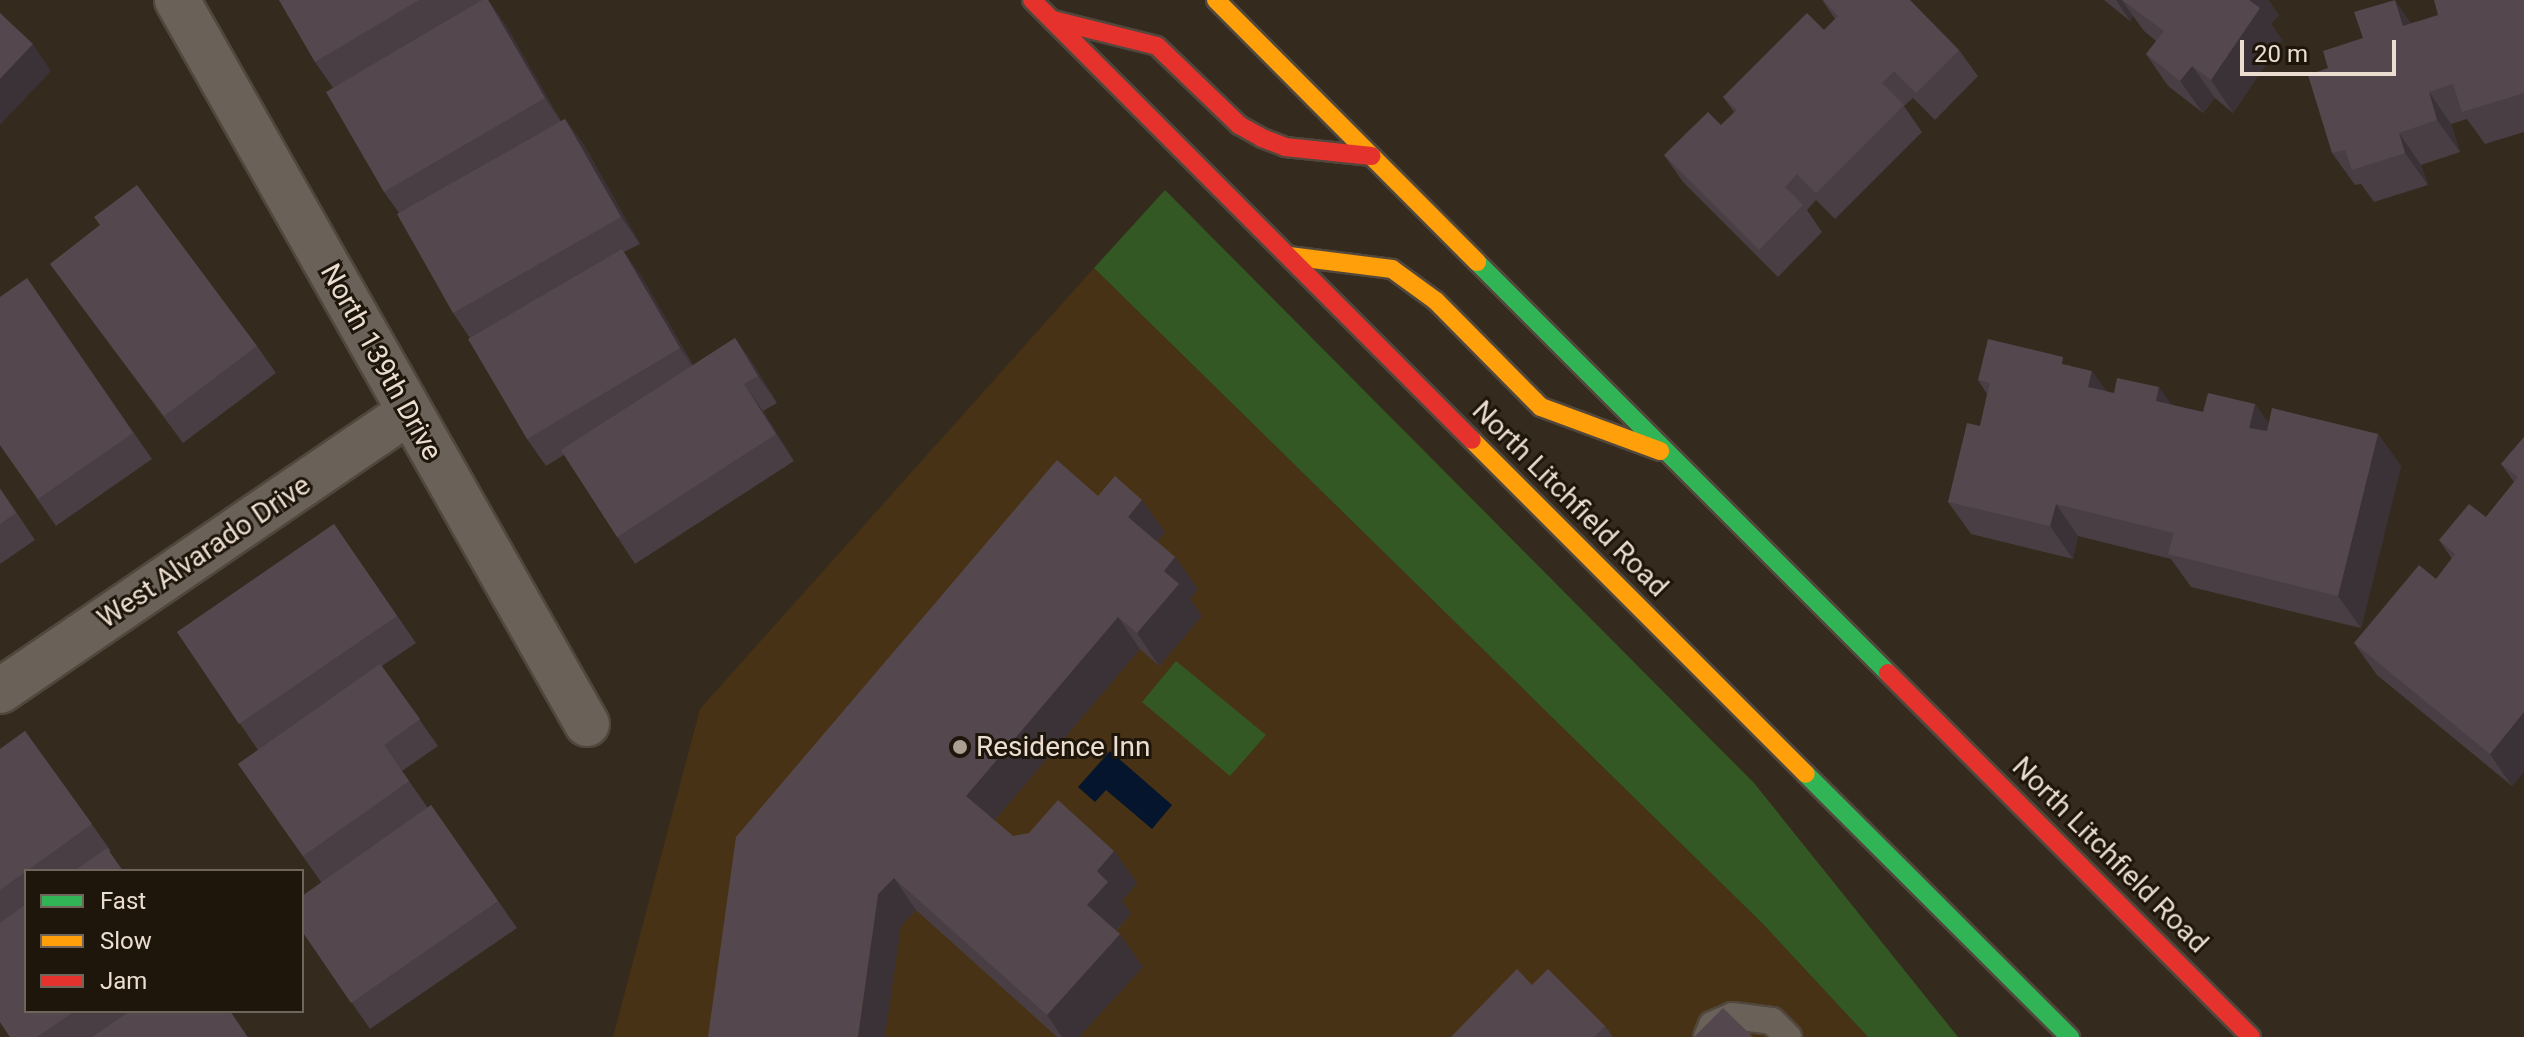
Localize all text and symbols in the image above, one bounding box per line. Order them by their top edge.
scale bar [2244,24,2400,74]
text: 20 m [2254,40,2308,68]
street label: North 139th Drive [313,258,449,466]
street label: North Litchfield Road [1465,394,1675,604]
street label: West Alvarado Drive [91,468,317,636]
place label: Residence Inn [976,730,1150,764]
marker: Residence Inn [951,738,969,756]
street label: North Litchfield Road [2005,750,2215,960]
legend [24,869,304,1013]
text: Fast [100,887,146,915]
text: Slow [100,927,152,955]
text: Jam [100,967,147,995]

